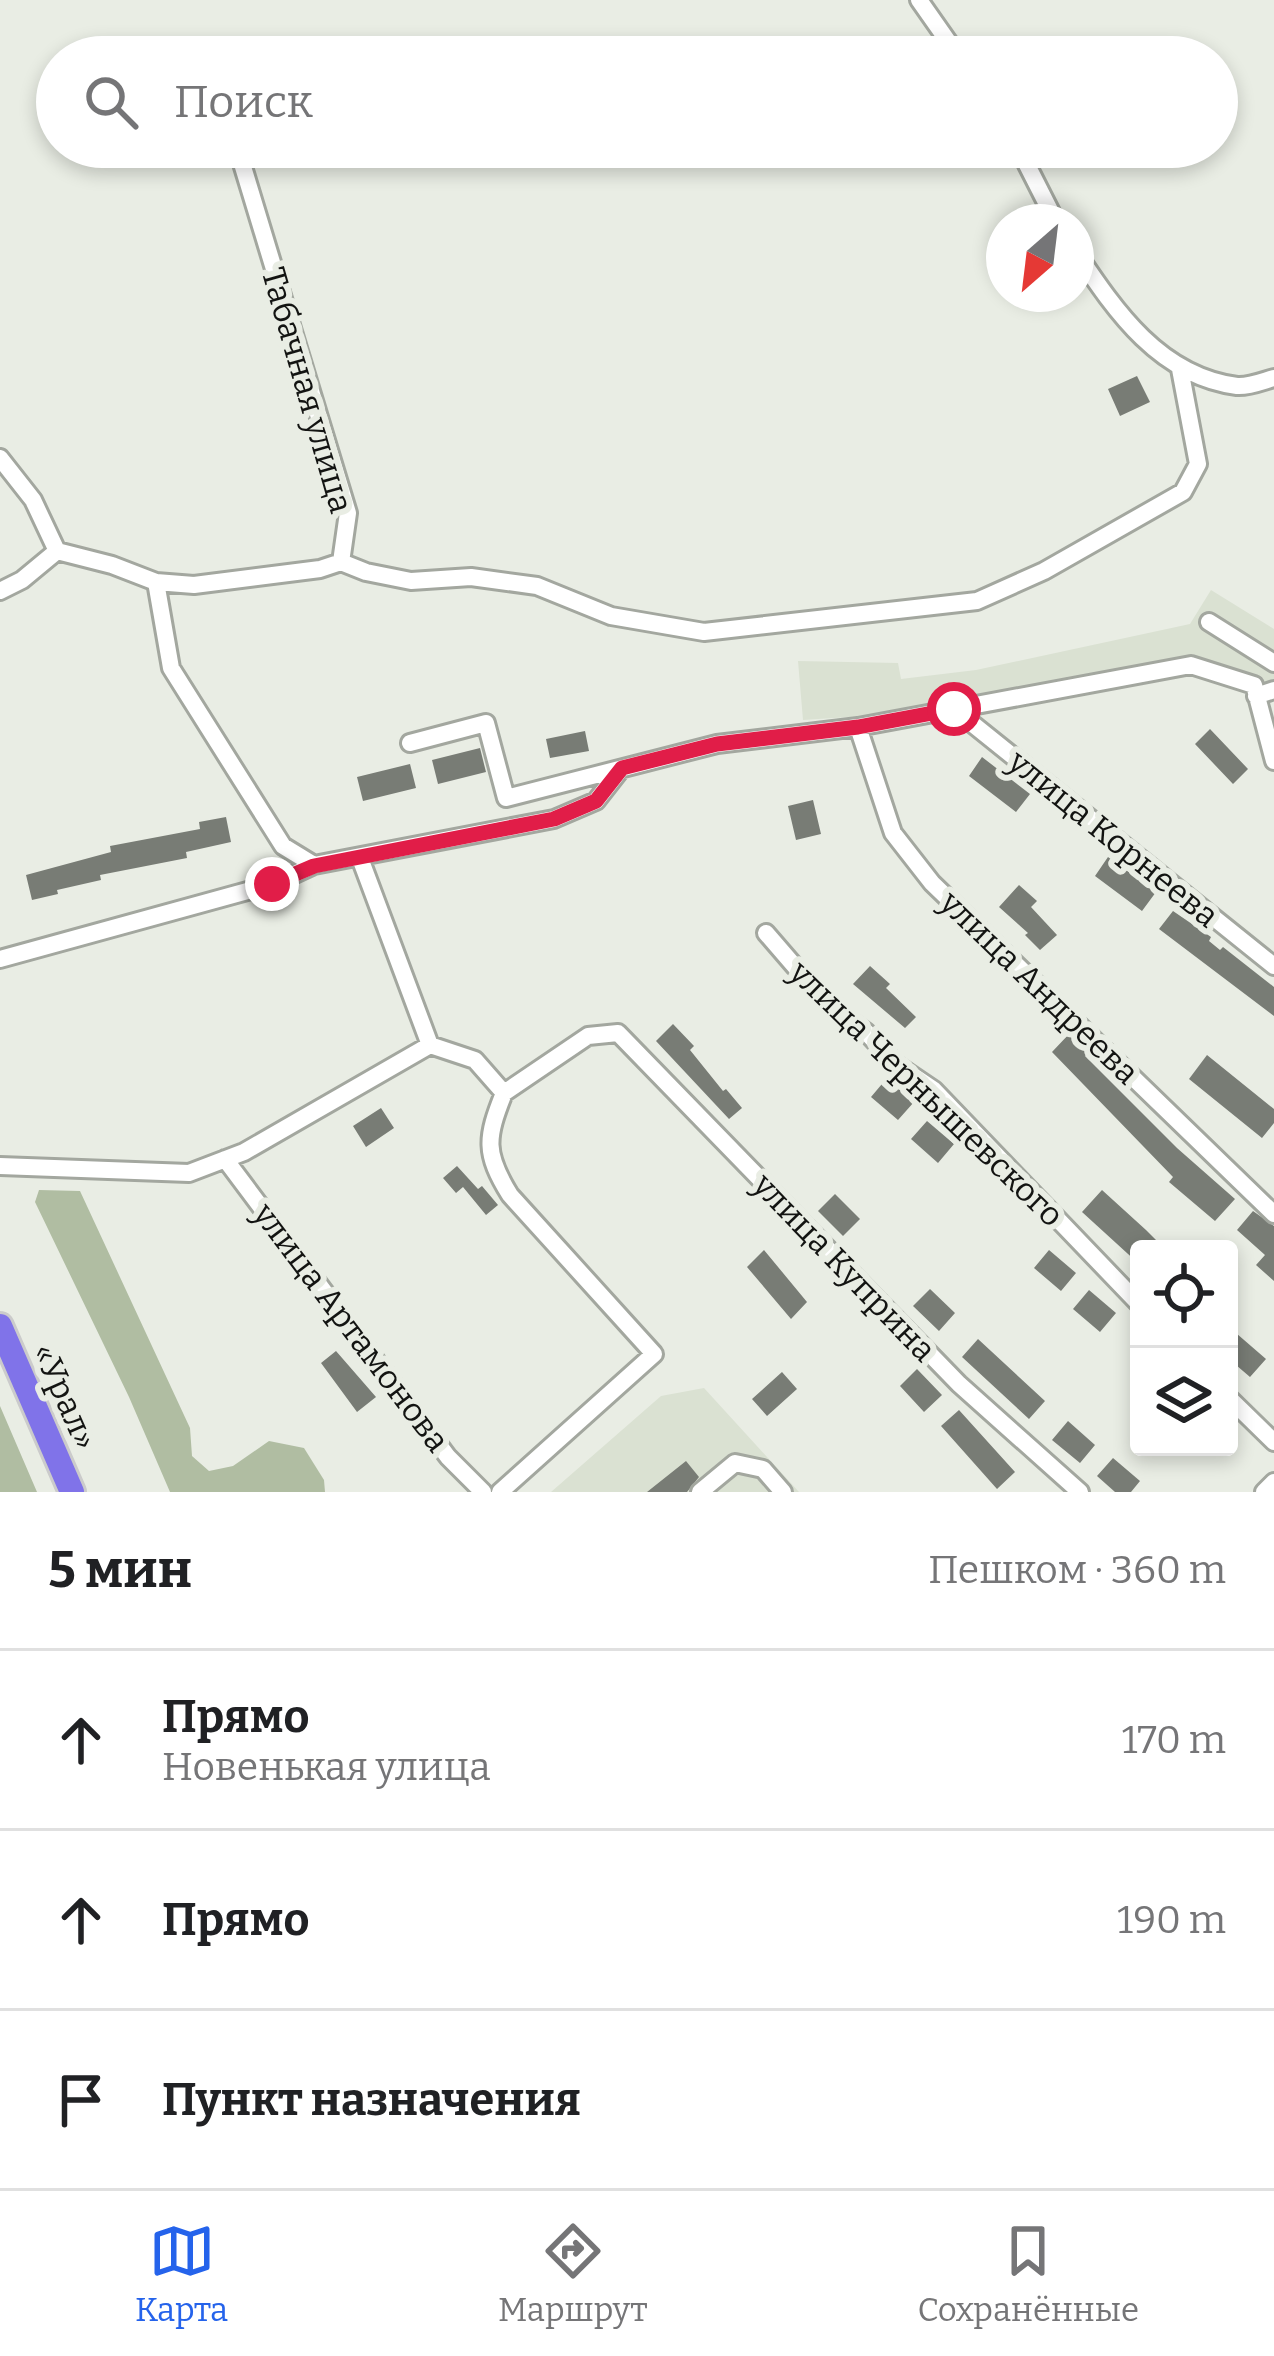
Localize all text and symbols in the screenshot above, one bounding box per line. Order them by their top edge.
search box [36,36,1238,168]
icon: search [78,69,144,135]
text: Поиск [174,75,313,129]
north arrow [986,204,1094,312]
street label: Табачная улица [253,263,361,518]
route start [927,682,981,736]
street label: улица Корнеева [999,741,1227,936]
route end [245,857,299,911]
street label: улица Андреева [931,882,1147,1093]
street label: улица Чернышевского [780,952,1072,1235]
street label: улица Куприна [744,1165,944,1370]
street label: улица Артамонова [244,1195,458,1460]
map controls [1130,1240,1238,1456]
button: locate [1130,1240,1238,1348]
street label: «Урал» [24,1337,106,1456]
button: layers [1130,1348,1238,1456]
text: 5 мин [48,1539,192,1601]
text: Пешком · 360 m [928,1547,1226,1593]
text: Прямо [162,1690,309,1744]
icon: ahead [48,1707,114,1773]
text: 170 m [1122,1717,1226,1763]
text: Новенькая улица [162,1744,491,1790]
icon: ahead [48,1887,114,1953]
text: Прямо [162,1893,309,1947]
text: 190 m [1117,1897,1226,1943]
icon: arrive [48,2067,114,2133]
text: Пункт назначения [162,2073,581,2127]
tab: Карта [135,2218,228,2330]
tab: Маршрут [498,2218,647,2330]
tab: Сохранённые [917,2218,1139,2330]

